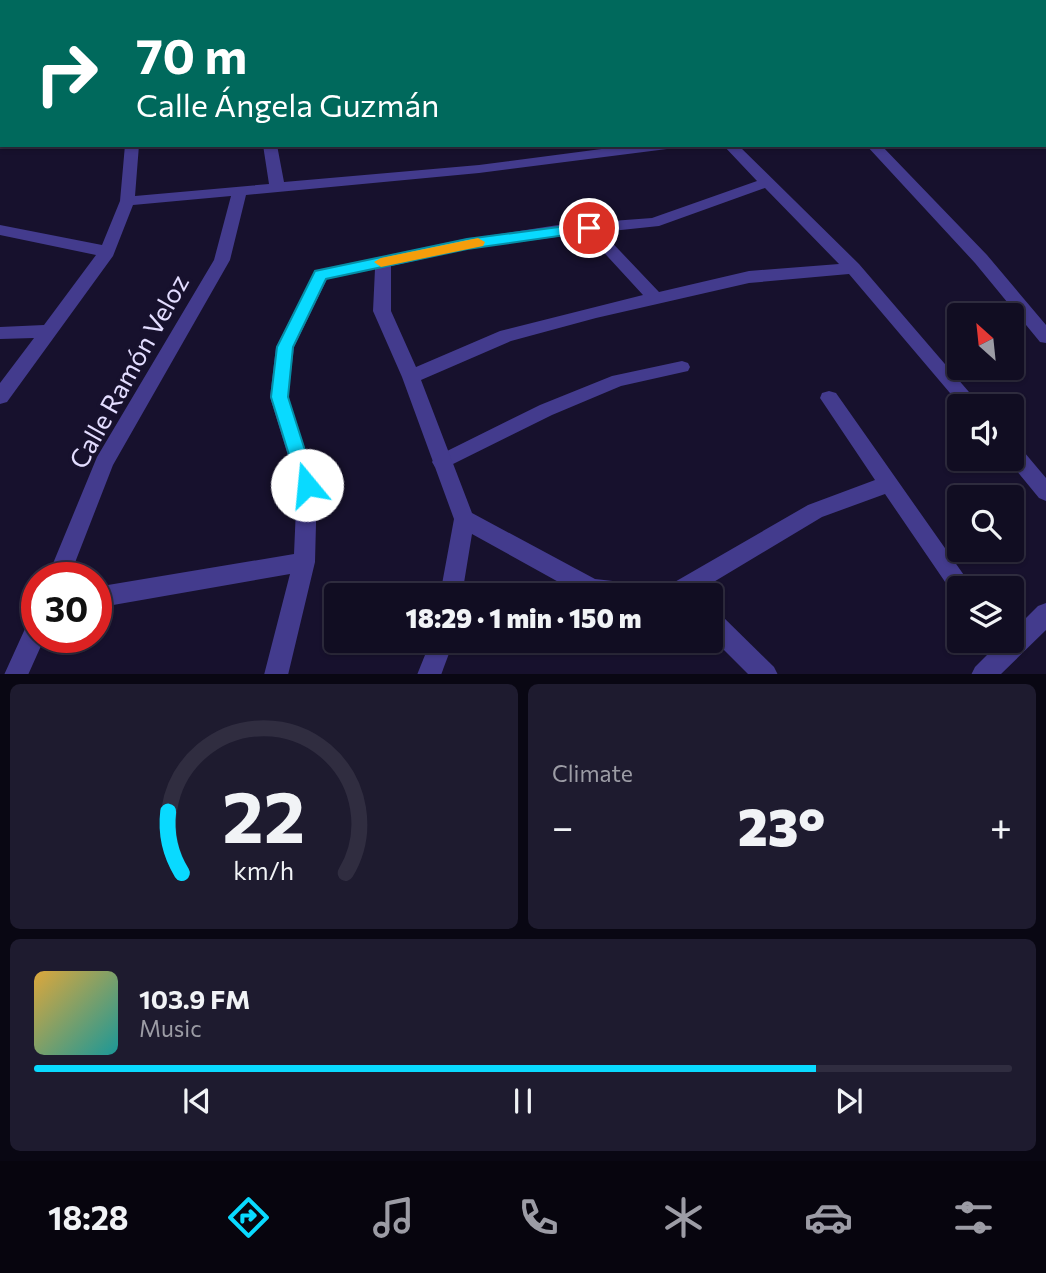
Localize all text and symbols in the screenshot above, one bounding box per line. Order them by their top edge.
text: 70 m [136,24,247,84]
icon: right [21,28,112,119]
text: Calle Ángela Guzmán [136,84,439,124]
pin [559,198,619,258]
icon: arrive [570,209,608,247]
street label: Calle Ramón Veloz [62,269,194,473]
north arrow [947,303,1024,380]
map controls [947,303,1024,653]
button: sound [947,394,1024,471]
position arrow [270,448,344,522]
button: search [947,485,1024,562]
speed limit sign: 30 [21,562,112,653]
button: layers [947,576,1024,653]
text: 18:29 · 1 min · 150 m [406,602,642,633]
text: Climate [552,759,633,787]
text: 22 [223,769,305,858]
text: 23° [738,793,825,857]
text: − [552,802,574,849]
text: + [990,802,1012,849]
text: km/h [234,854,294,884]
text: 103.9 FM [139,983,250,1014]
text: Music [139,1014,202,1042]
icon: previous [178,1082,216,1120]
icon: pause [504,1082,542,1120]
icon: next [830,1082,868,1120]
icon: directions [224,1193,273,1242]
icon: music [369,1193,418,1242]
icon: phone [514,1193,563,1242]
icon: climate [659,1193,708,1242]
icon: car [804,1193,853,1242]
icon: filters [949,1193,998,1242]
text: 18:28 [48,1197,129,1237]

